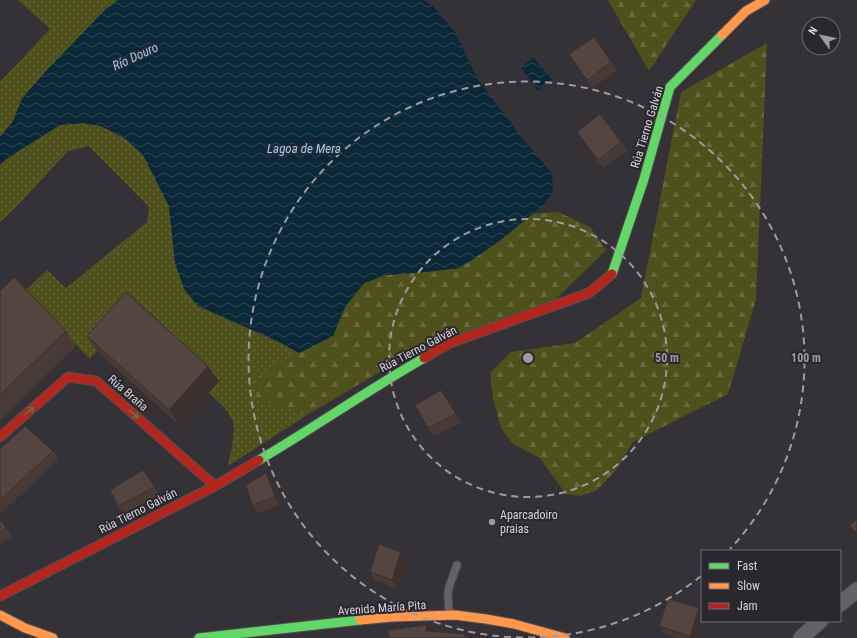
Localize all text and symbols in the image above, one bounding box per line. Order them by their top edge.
north arrow [801,16,841,56]
text: N [806,24,820,37]
water label: Río Douro [110,39,160,74]
street label: Rúa Tierno Galván [628,84,666,170]
water label: Lagoa de Mera [267,141,341,156]
street label: Rúa Tierno Galván [377,323,459,375]
centre of rings [521,351,535,365]
text: 50 m [655,351,679,365]
text: 100 m [791,351,821,365]
street label: Rúa Braña [105,372,151,414]
one-way arrow [24,407,34,416]
one-way arrow [128,409,139,418]
street label: Rúa Tierno Galván [97,485,179,537]
place label: Aparcadoiro praias [500,508,558,536]
marker: Aparcadoiro praias [487,517,497,527]
legend [701,550,841,622]
text: Fast [737,559,758,573]
text: Slow [737,579,760,593]
street label: Avenida María Pita [337,598,427,618]
text: Jam [737,599,758,613]

